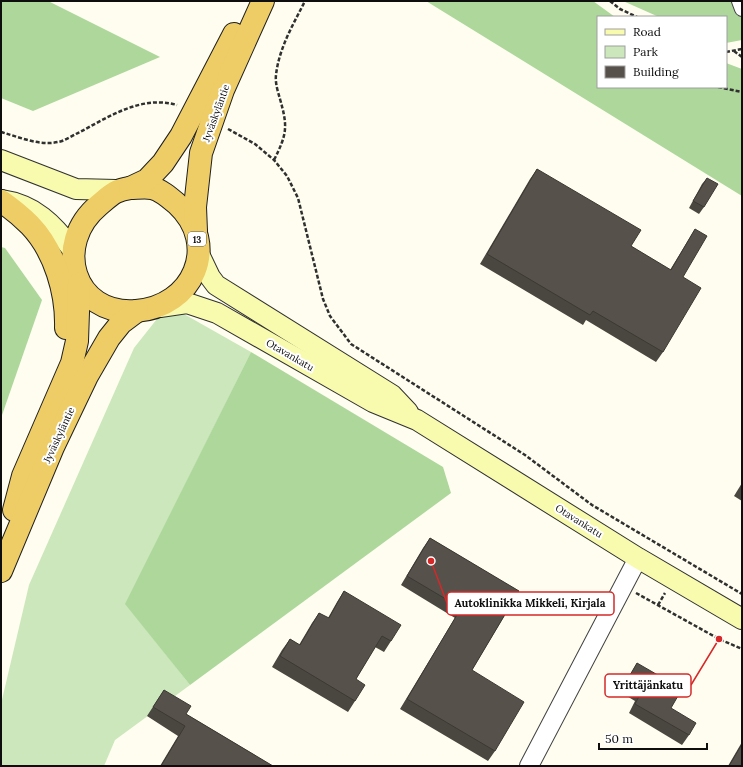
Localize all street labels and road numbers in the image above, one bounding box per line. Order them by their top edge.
street label: Jyväskyläntie [199,82,233,144]
road number: 13 [188,232,206,246]
street label: Otavankatu [264,336,316,374]
street label: Jyväskyläntie [40,404,78,466]
street label: Otavankatu [553,501,605,541]

